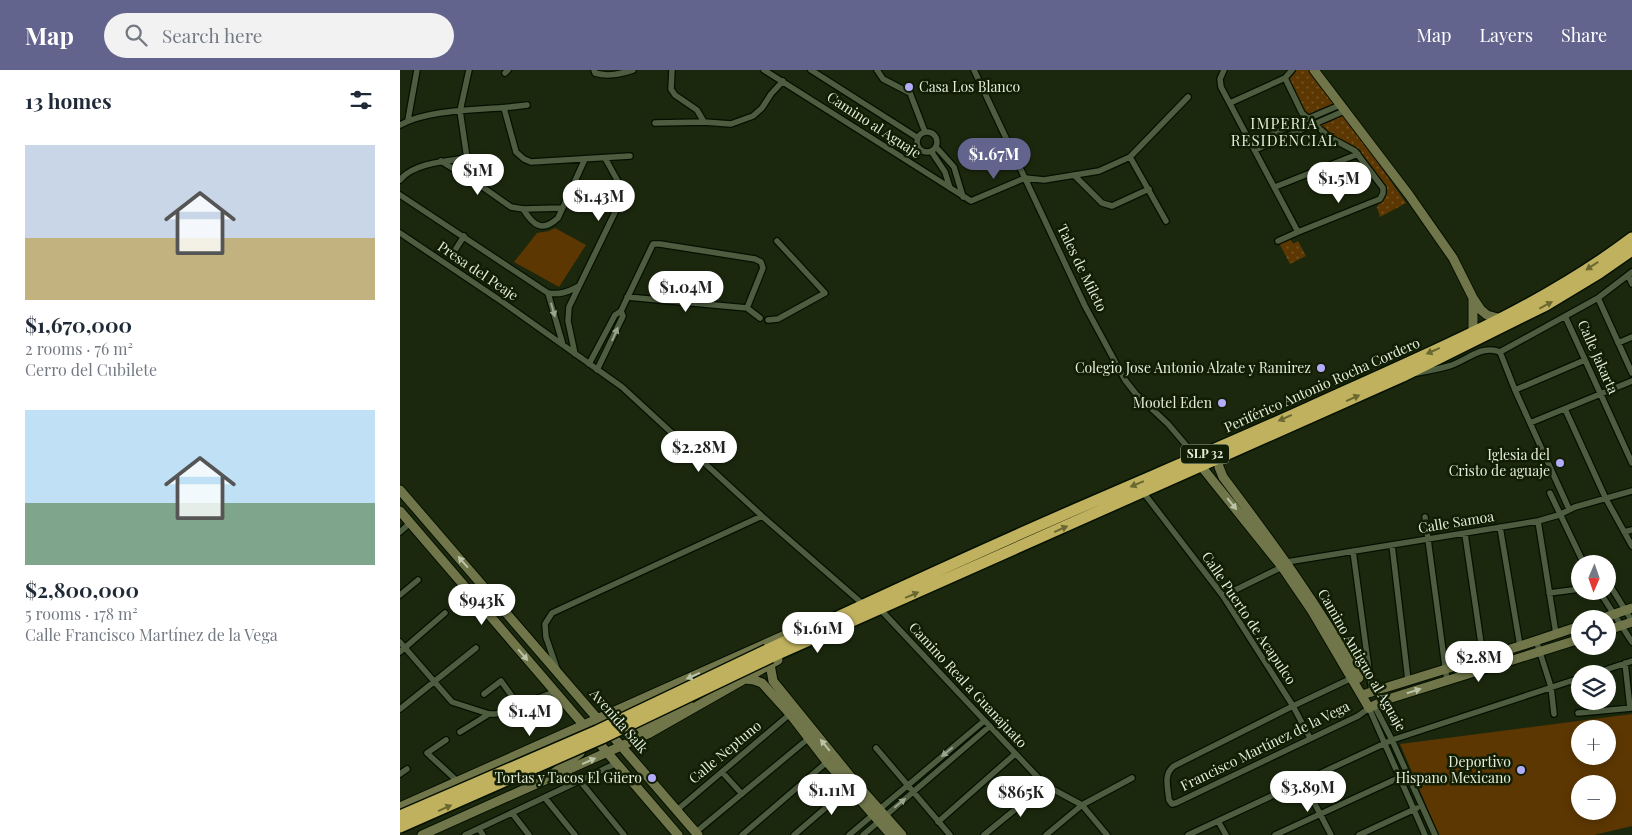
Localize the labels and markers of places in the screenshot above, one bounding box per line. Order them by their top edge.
place label: Casa Los Blanco [919,77,1021,96]
marker: Casa Los Blanco [903,81,915,93]
pin: $1.67M [953,138,1035,180]
pin: $1M [454,154,502,196]
pin: $1.5M [1304,162,1374,204]
pin: $1.43M [558,180,640,222]
pin: $1.04M [645,270,727,313]
place label: Colegio Jose Antonio Alzate y Ramirez [1075,358,1311,377]
marker: Colegio Jose Antonio Alzate y Ramirez [1315,362,1327,374]
place label: Mootel Eden [1133,393,1213,412]
marker: Mootel Eden [1216,397,1228,409]
pin: $2.28M [658,430,740,473]
place label: Iglesia del Cristo de aguaje [1449,445,1550,480]
marker: Iglesia del Cristo de aguaje [1554,457,1566,469]
pin: $943K [447,584,517,626]
pin: $1.61M [777,612,859,654]
pin: $2.8M [1444,640,1514,683]
pin: $1.4M [495,694,565,737]
place label: Deportivo Hispano Mexicano [1395,752,1511,787]
marker: Deportivo Hispano Mexicano [1515,764,1527,776]
place label: Tortas y Tacos El Güero [494,768,642,787]
pin: $3.89M [1267,770,1349,813]
marker: Tortas y Tacos El Güero [646,772,658,784]
pin: $1.11M [791,774,873,816]
pin: $865K [986,776,1056,818]

